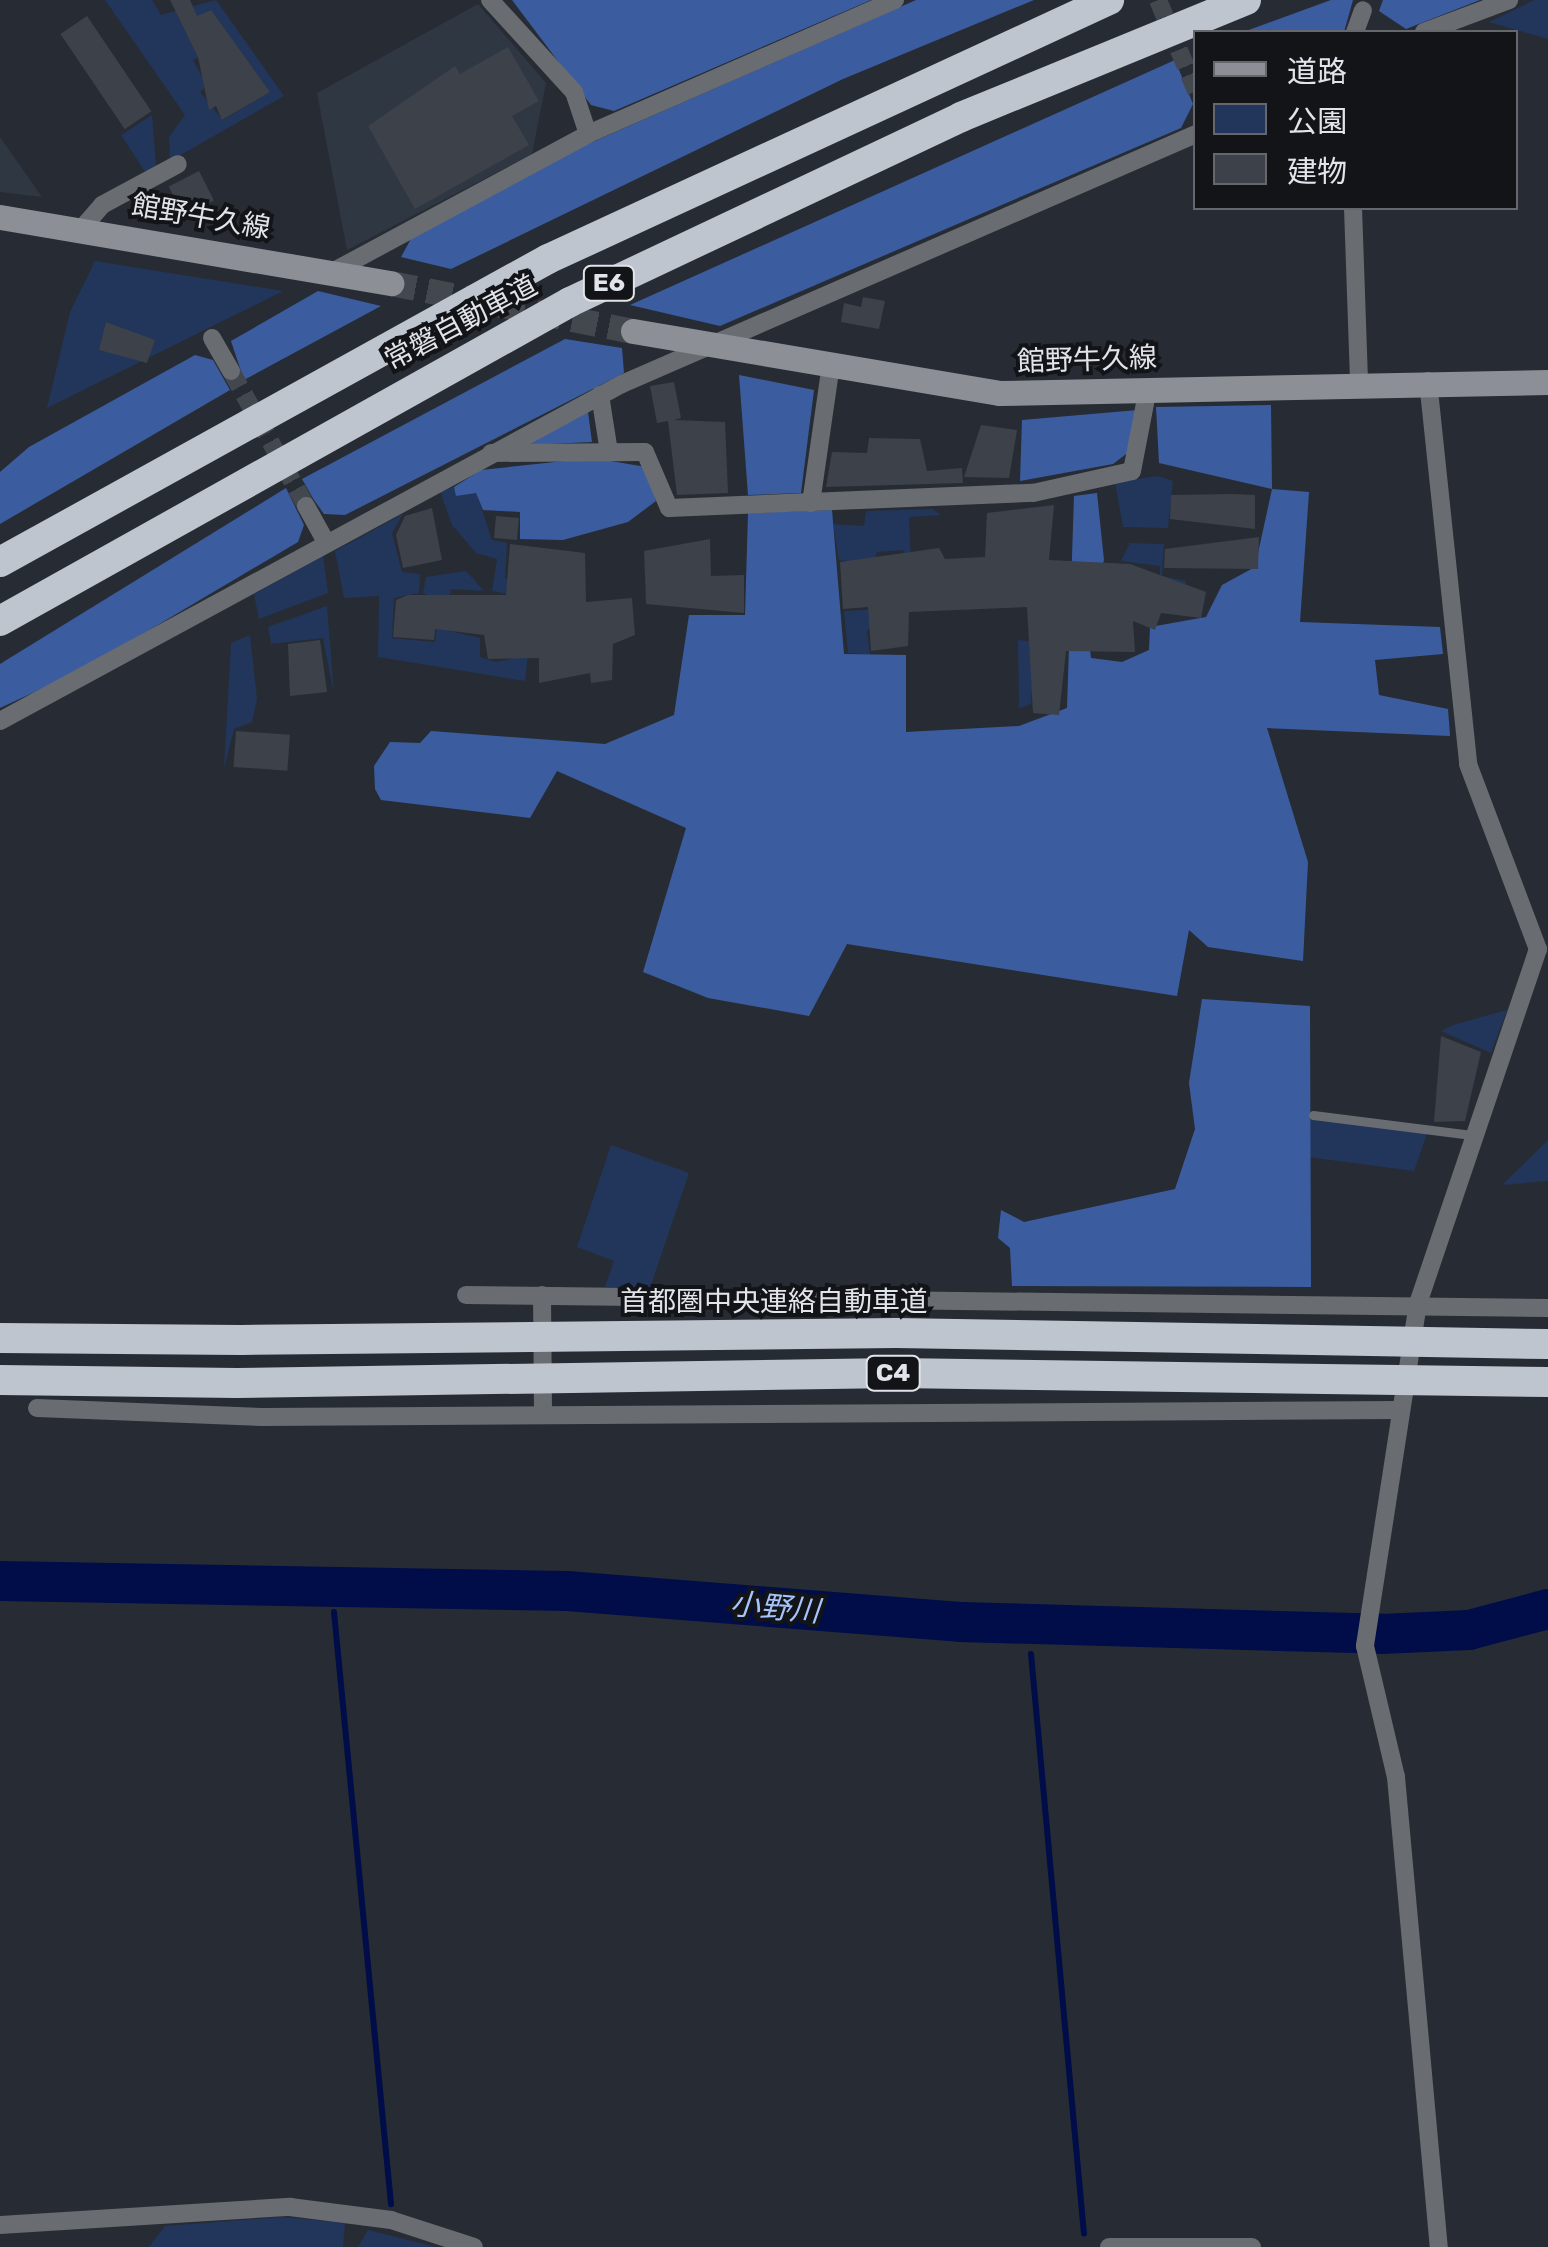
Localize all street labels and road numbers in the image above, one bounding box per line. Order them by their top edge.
street label: 館野牛久線 [129,188,273,246]
road number: E6 [582,263,636,303]
street label: 常磐自動車道 [379,269,543,377]
street label: 館野牛久線 [1016,341,1158,379]
street label: 首都圏中央連絡自動車道 [620,1285,928,1319]
road number: C4 [866,1353,920,1393]

